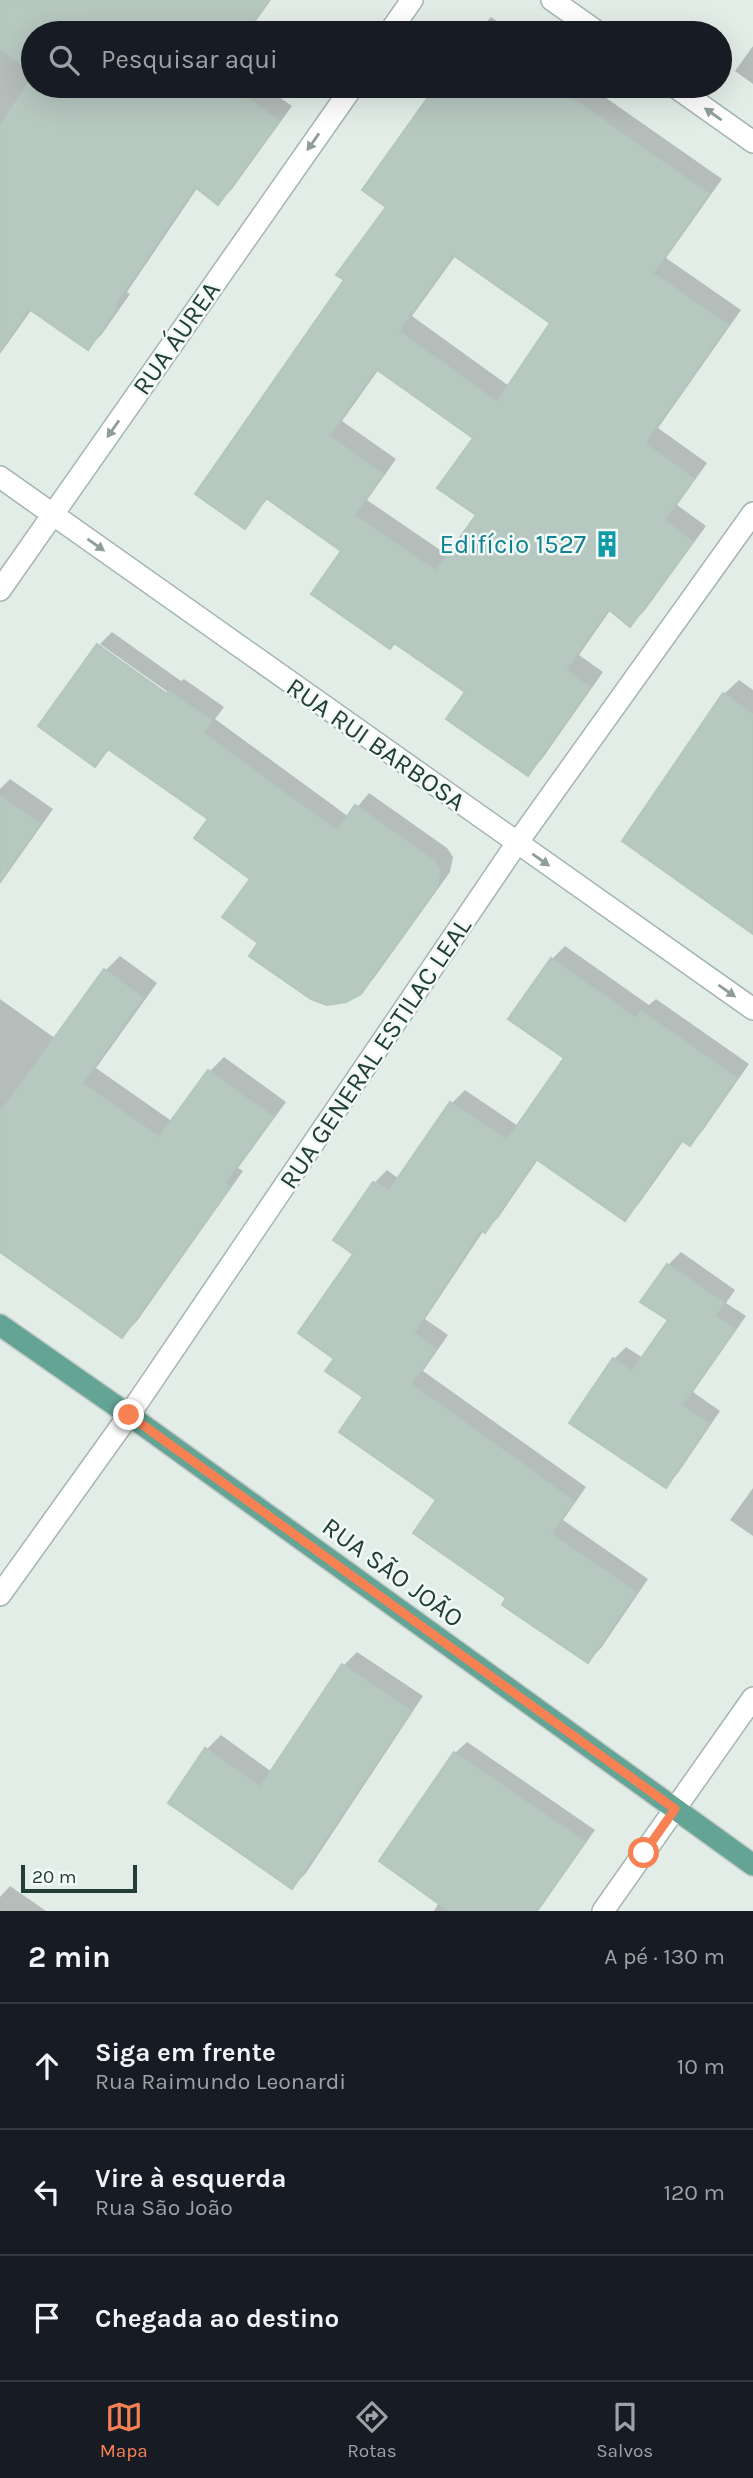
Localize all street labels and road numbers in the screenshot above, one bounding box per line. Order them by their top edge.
street label: RUA ÁUREA [125,275,227,401]
street label: RUA RUI BARBOSA [280,671,471,818]
street label: RUA GENERAL ESTILAC LEAL [273,912,478,1195]
street label: RUA SÃO JOÃO [316,1511,469,1634]

